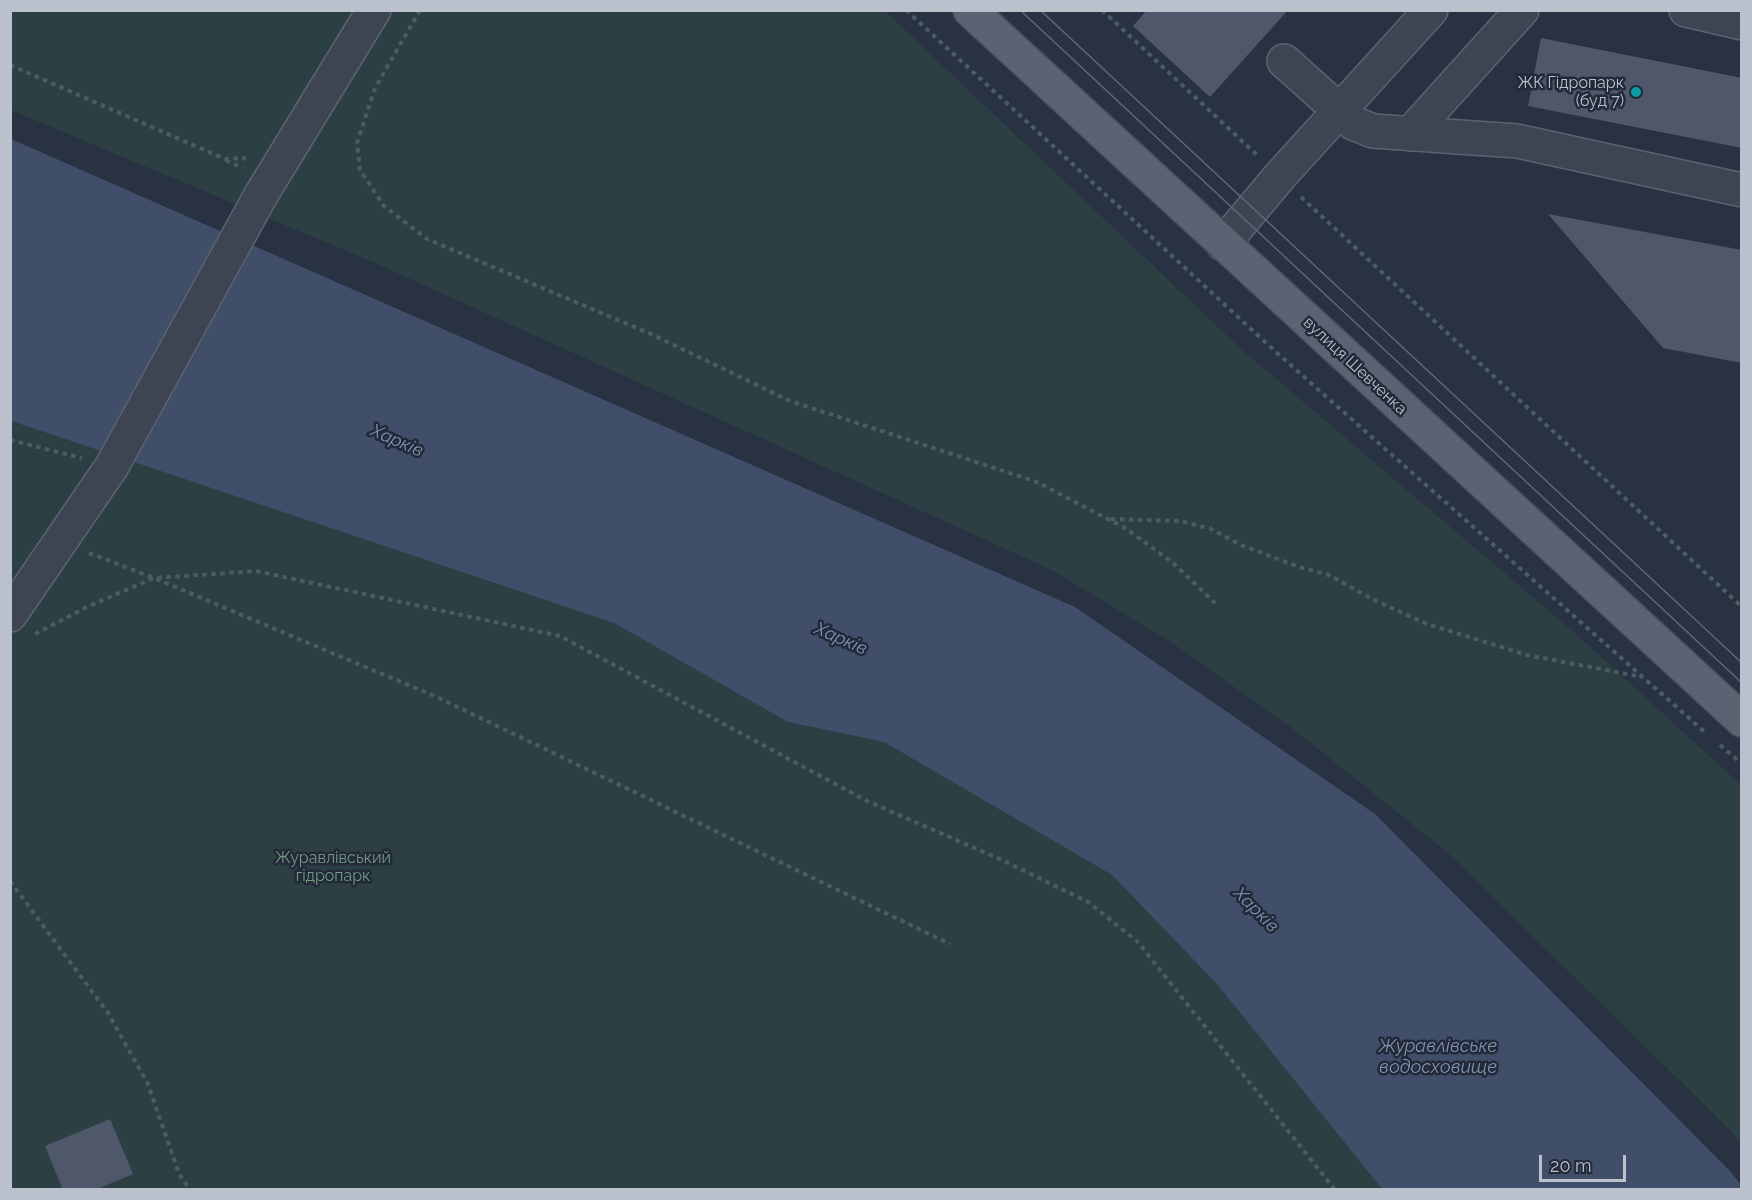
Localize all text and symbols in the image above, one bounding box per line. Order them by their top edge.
place label: ЖК Гідропарк (буд 7) [1518,73,1624,111]
marker: ЖК Гідропарк (буд 7) [1629,85,1643,99]
street label: вулиця Шевченка [1299,313,1411,419]
water label: Харків [367,420,427,462]
water label: Харків [811,618,871,660]
park label: Журавлівський гідропарк [275,848,391,886]
water label: Харків [1229,883,1283,937]
water label: Журавлівське водосховище [1379,1036,1497,1078]
scale bar [1542,1143,1629,1181]
text: 20 m [1550,1155,1592,1176]

